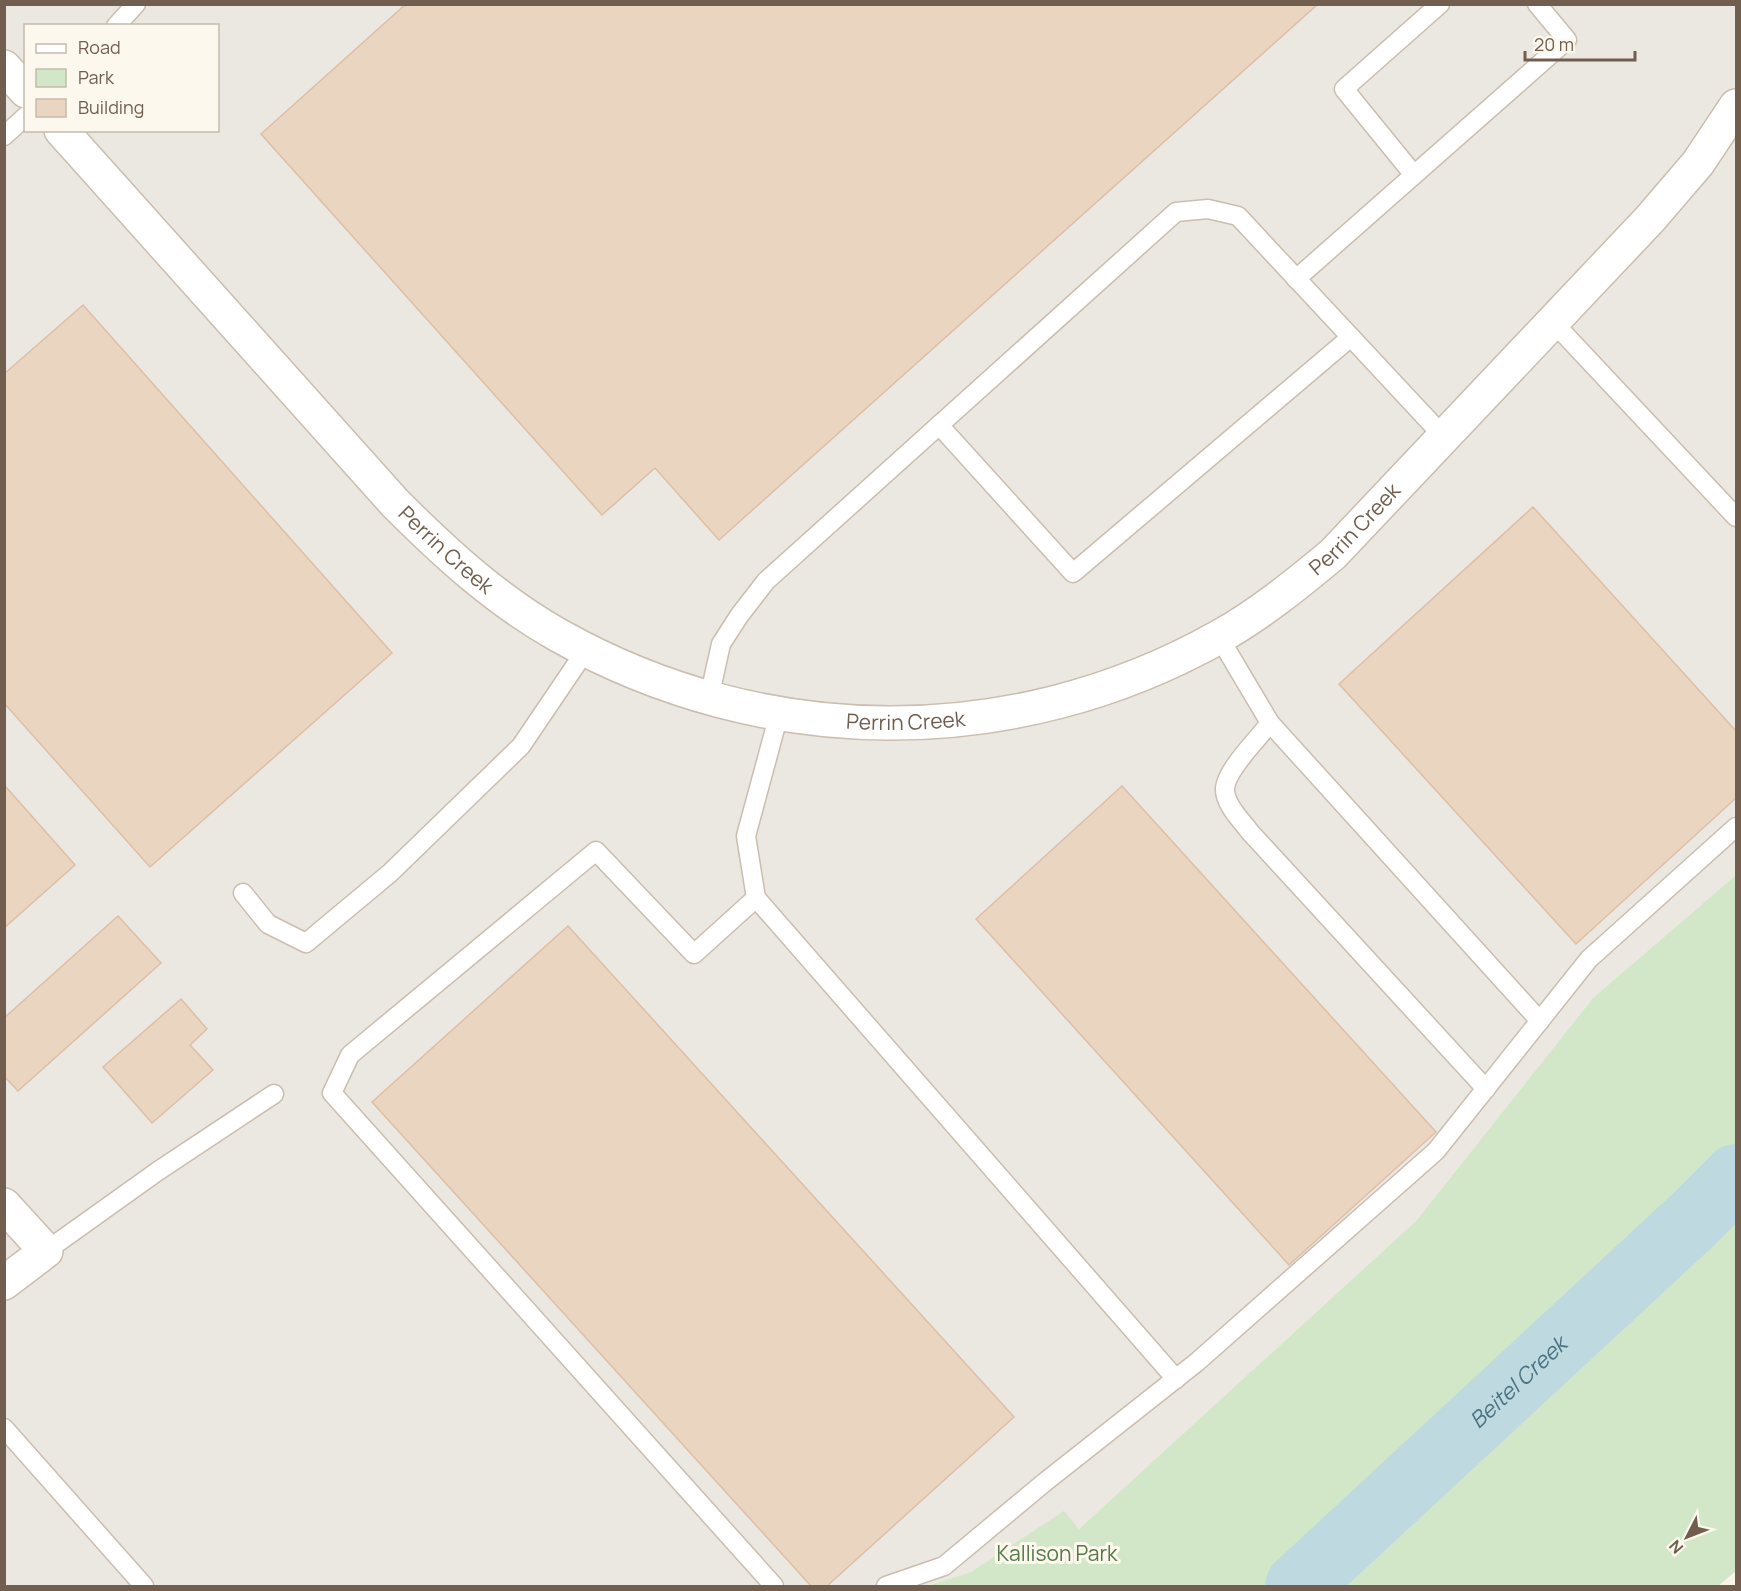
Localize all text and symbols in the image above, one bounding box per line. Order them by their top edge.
legend [24,24,219,132]
scale bar [1525,24,1634,62]
text: 20 m [1534,32,1574,56]
text: Road [78,35,121,59]
text: Park [78,65,115,89]
text: Building [78,95,144,119]
street label: Perrin Creek [1303,476,1406,581]
street label: Perrin Creek [393,499,500,600]
street label: Perrin Creek [845,704,967,736]
water label: Beitel Creek [1463,1327,1575,1435]
north arrow [1657,1507,1717,1567]
text: N [1664,1535,1688,1559]
park label: Kallison Park [997,1539,1118,1567]

